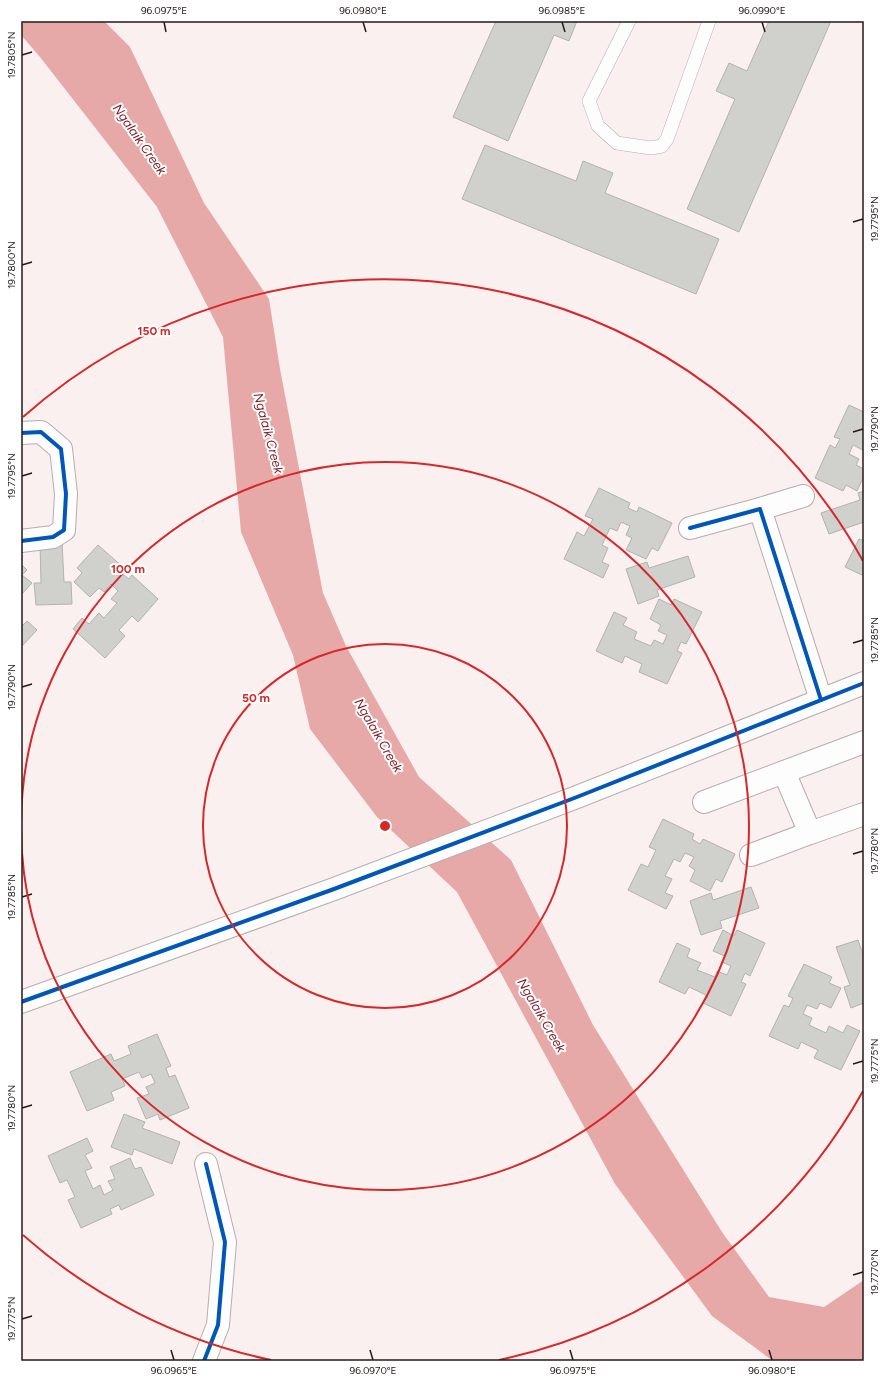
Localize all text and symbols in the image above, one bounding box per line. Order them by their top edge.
text: 96.0975°E [141,4,187,17]
text: 96.0980°E [339,4,387,17]
text: 96.0985°E [539,4,586,17]
text: 96.0990°E [738,4,786,17]
text: 19.7805°N [5,32,18,78]
water label: Ngalaik Creek [110,101,170,178]
text: 19.7795°N [868,196,881,242]
text: 19.7800°N [5,241,18,289]
text: 150 m [137,324,171,338]
water label: Ngalaik Creek [251,391,287,476]
text: 19.7790°N [868,406,881,452]
text: 19.7795°N [5,453,18,499]
text: 100 m [111,562,145,576]
text: 19.7785°N [868,617,881,663]
text: 19.7790°N [5,664,18,710]
text: 50 m [242,691,270,705]
water label: Ngalaik Creek [351,696,406,775]
centre of rings [378,819,392,833]
text: 19.7780°N [868,828,881,874]
text: 19.7785°N [5,874,18,920]
water label: Ngalaik Creek [514,976,569,1055]
text: 19.7775°N [868,1038,881,1084]
text: 19.7780°N [5,1085,18,1131]
text: 19.7770°N [868,1249,881,1295]
text: 19.7775°N [5,1296,18,1342]
text: 96.0965°E [151,1364,197,1377]
text: 96.0970°E [350,1364,397,1377]
text: 96.0975°E [550,1364,596,1377]
text: 96.0980°E [748,1364,796,1377]

